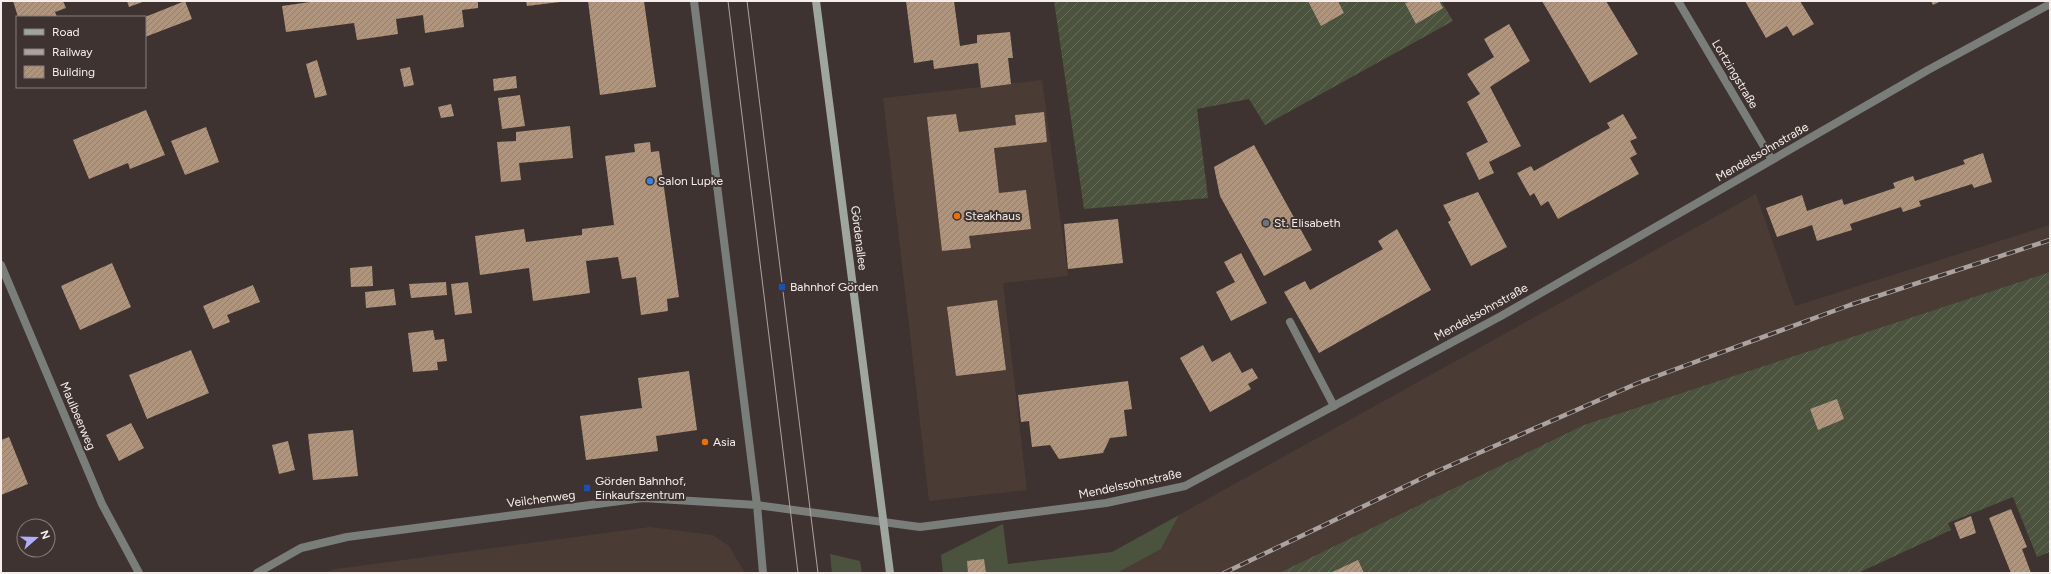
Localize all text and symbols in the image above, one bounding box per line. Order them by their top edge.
legend [16,16,146,88]
text: Road [52,25,80,39]
street label: Lortzingstraße [1709,37,1761,111]
text: Railway [52,45,93,59]
text: Building [52,65,95,79]
street label: Mendelssohnstraße [1713,120,1811,184]
place label: Salon Lupke [658,174,723,188]
marker: Salon Lupke [645,176,655,186]
street label: Gördenallee [848,205,870,272]
place label: Steakhaus [965,209,1021,223]
marker: Steakhaus [952,211,962,221]
place label: St. Elisabeth [1274,216,1341,230]
marker: St. Elisabeth [1261,218,1271,228]
place label: Bahnhof Görden [790,280,879,294]
street label: Mendelssohnstraße [1432,280,1531,344]
marker: Bahnhof Görden [777,282,787,292]
street label: Maulbeerweg [57,380,99,452]
place label: Asia [713,435,736,449]
marker: Asia [700,437,710,447]
street label: Mendelssohnstraße [1077,466,1183,502]
place label: Görden Bahnhof, Einkaufszentrum [595,474,686,502]
marker: Görden Bahnhof, Einkaufszentrum [582,483,592,493]
street label: Veilchenweg [506,488,576,510]
north arrow [16,518,56,558]
text: N [37,529,52,541]

